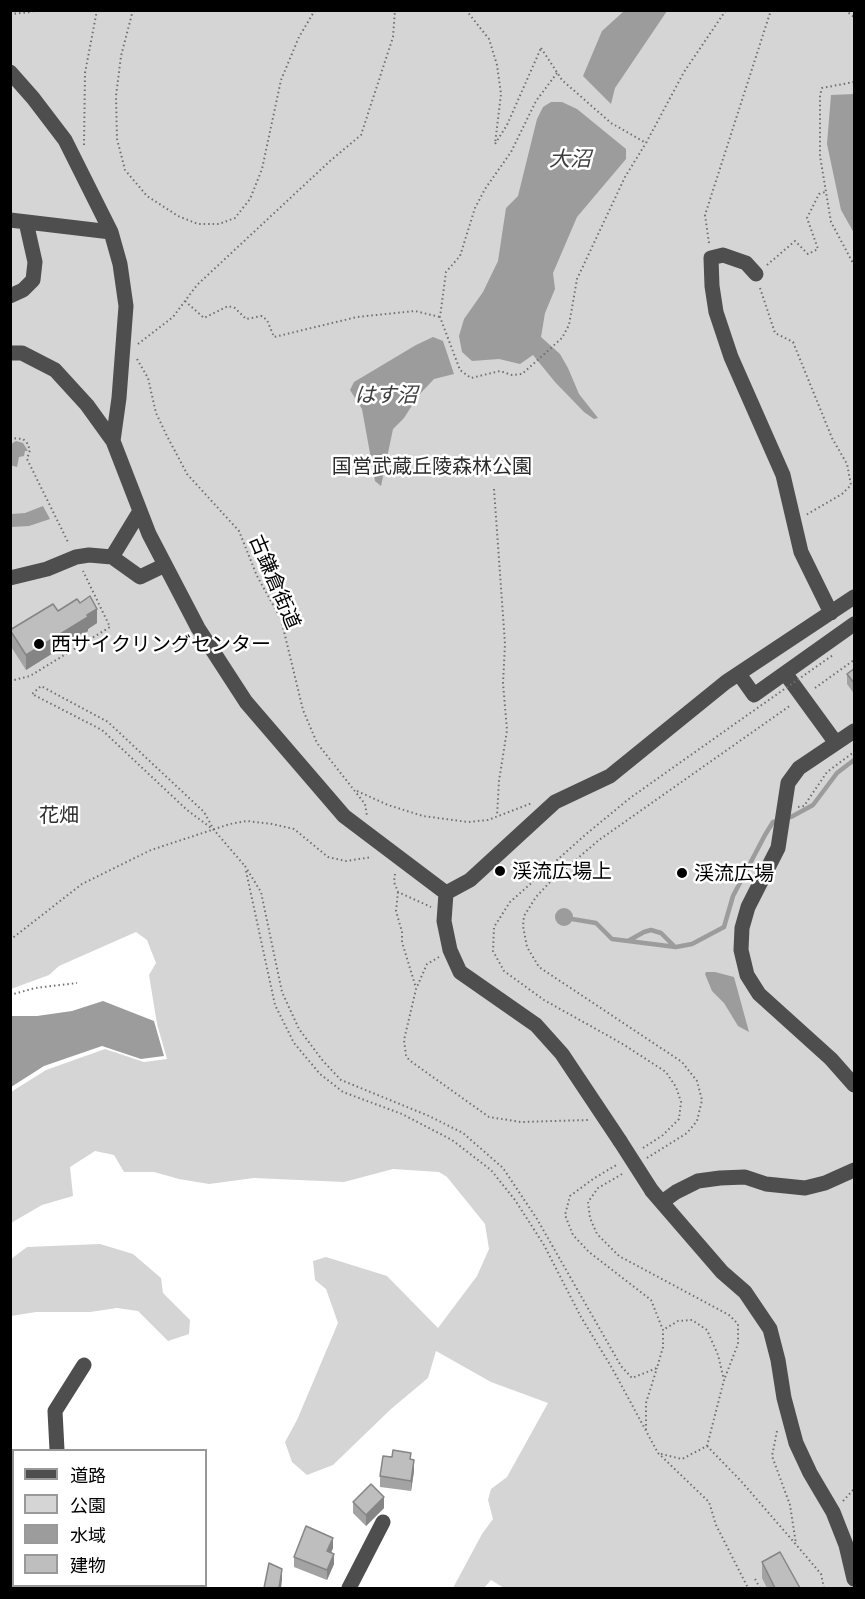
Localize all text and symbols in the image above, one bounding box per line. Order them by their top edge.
water label: 大沼 [549,146,591,172]
water label: はす沼 [355,382,417,408]
park label: 国営武蔵丘陵森林公園 [332,454,532,478]
street label: 古鎌倉街道 [244,531,306,633]
place label: 西サイクリングセンター [51,632,271,656]
marker: 西サイクリングセンター [32,637,46,651]
park label: 花畑 [39,803,79,827]
place label: 渓流広場上 [512,859,612,883]
place label: 渓流広場 [694,861,774,885]
marker: 渓流広場上 [493,864,507,878]
marker: 渓流広場 [675,866,689,880]
legend [12,1449,207,1587]
text: 道路 [70,1465,106,1485]
text: 公園 [70,1495,106,1515]
text: 水域 [70,1525,106,1545]
text: 建物 [70,1555,106,1575]

